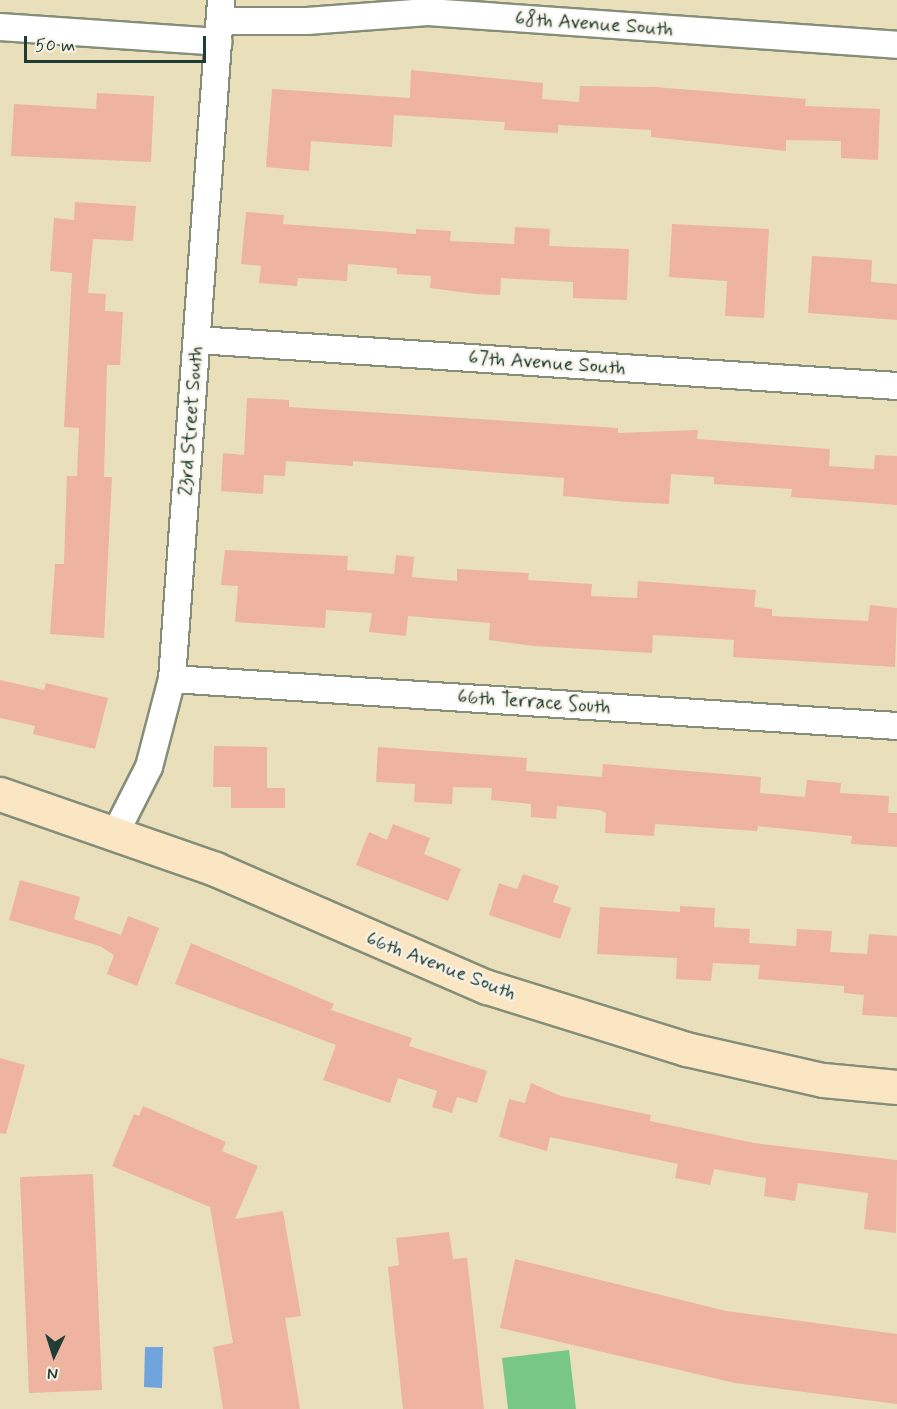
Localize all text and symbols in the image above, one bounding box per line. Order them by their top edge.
street label: 68th Avenue South [516,7,672,41]
scale bar [27,24,208,62]
text: 50 m [35,34,75,58]
street label: 23rd Street South [174,346,208,496]
street label: 67th Avenue South [469,346,625,380]
street label: 66th Terrace South [456,685,612,719]
street label: 66th Avenue South [364,927,518,1005]
north arrow [24,1325,84,1385]
text: N [47,1363,59,1384]

